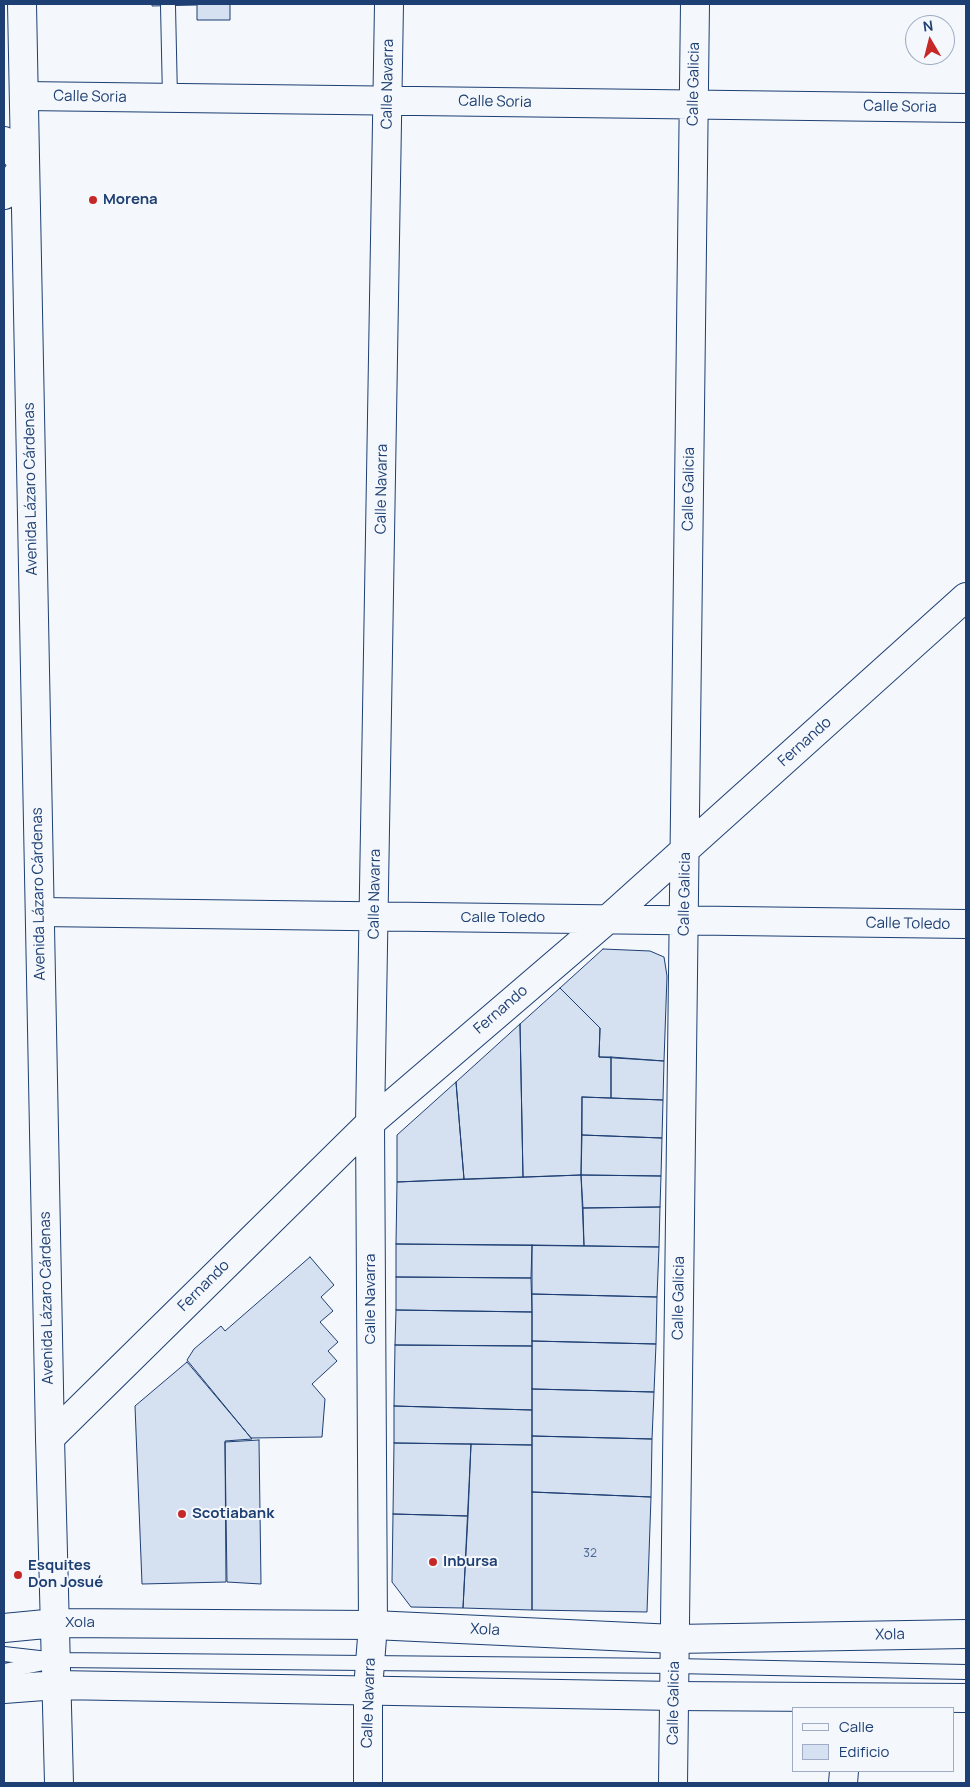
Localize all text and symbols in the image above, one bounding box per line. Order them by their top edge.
north arrow [905,15,955,65]
text: N [922,16,934,36]
street label: Calle Navarra [378,39,398,129]
street label: Calle Galicia [684,42,704,126]
street label: Calle Soria [53,87,127,107]
street label: Calle Soria [458,92,532,112]
street label: Calle Soria [863,97,937,117]
place label: Morena [103,191,158,209]
marker: Morena [87,194,99,206]
street label: Avenida Lázaro Cárdenas [20,402,42,576]
street label: Calle Navarra [372,444,392,534]
street label: Calle Galicia [679,447,699,531]
street label: Fernando [775,713,835,771]
street label: Avenida Lázaro Cárdenas [28,807,50,981]
street label: Calle Navarra [365,849,385,939]
street label: Calle Galicia [675,852,695,936]
street label: Calle Toledo [461,909,545,927]
street label: Calle Toledo [866,914,950,934]
street label: Fernando [470,982,532,1038]
street label: Avenida Lázaro Cárdenas [36,1211,58,1385]
street label: Calle Navarra [362,1254,380,1344]
street label: Calle Galicia [669,1256,689,1340]
street label: Fernando [175,1257,233,1315]
place label: Scotiabank [192,1505,274,1523]
marker: Scotiabank [176,1508,188,1520]
house number: 32 [583,1547,597,1561]
place label: Inbursa [443,1553,498,1571]
marker: Inbursa [427,1556,439,1568]
place label: Esquites Don Josué [28,1557,103,1592]
marker: Esquites Don Josué [12,1569,24,1581]
street label: Xola [65,1614,95,1632]
street label: Xola [470,1620,500,1640]
street label: Xola [875,1626,905,1644]
street label: Calle Navarra [358,1657,380,1749]
street label: Calle Galicia [664,1661,684,1745]
legend [792,1707,955,1772]
text: Calle [839,1716,874,1737]
text: Edificio [839,1741,889,1762]

